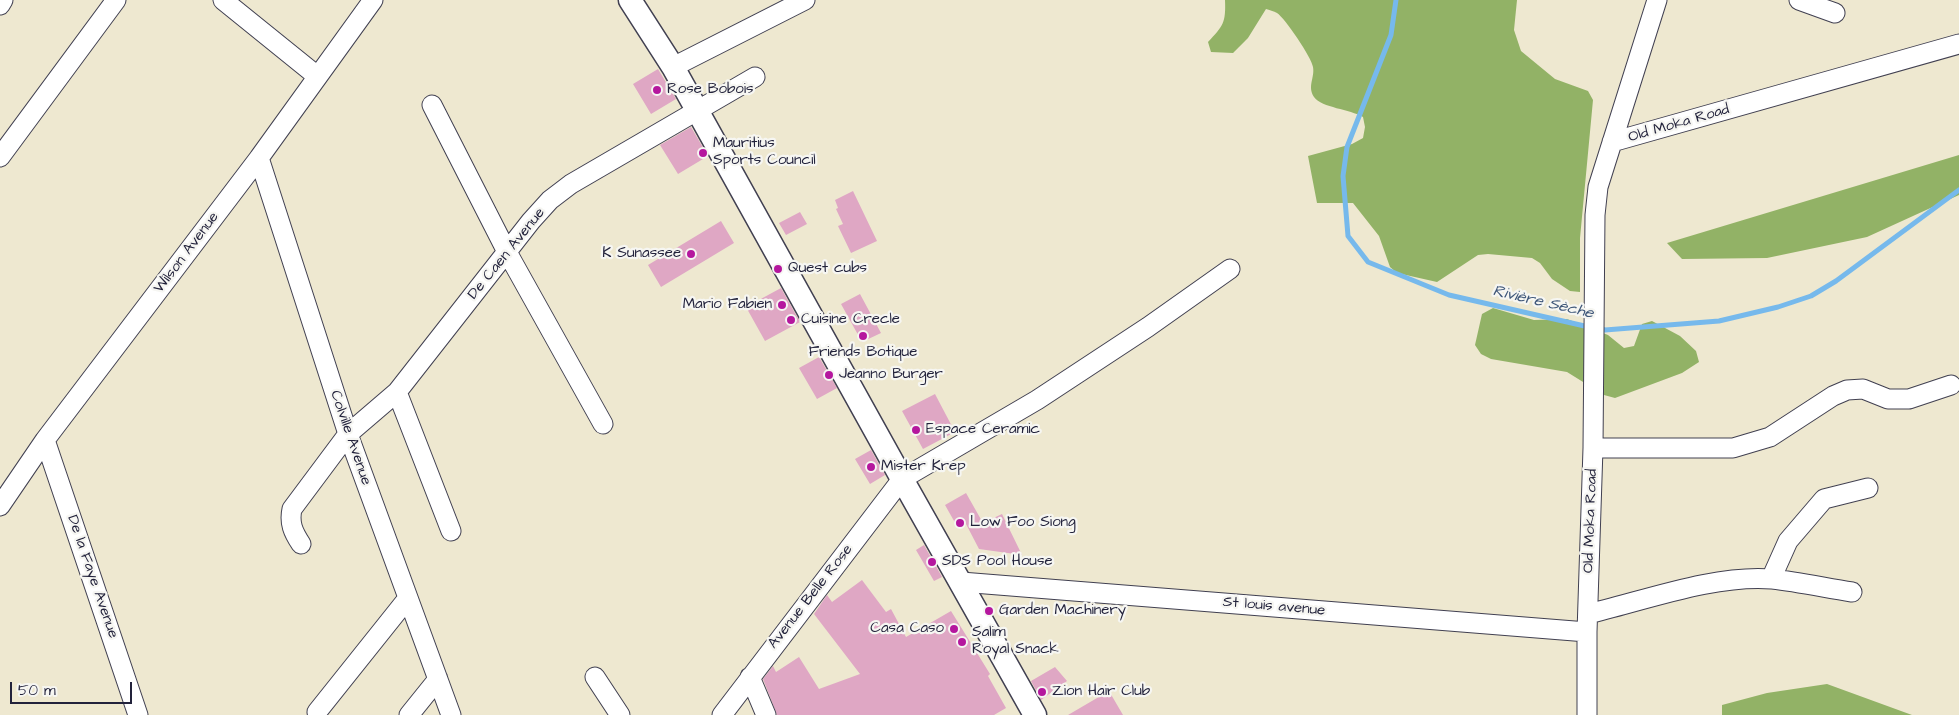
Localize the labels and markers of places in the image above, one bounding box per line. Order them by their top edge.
place label: Rose Bobois [667,81,754,99]
marker: Rose Bobois [651,84,663,96]
place label: Mauritius Sports Council [713,135,816,170]
marker: Mauritius Sports Council [697,147,709,159]
place label: K Sunassee [602,245,681,263]
marker: K Sunassee [685,248,697,260]
place label: Quest cubs [788,260,867,278]
marker: Quest cubs [772,263,784,275]
place label: Mario Fabien [683,296,772,314]
marker: Mario Fabien [776,299,788,311]
place label: Cuisine Crecle [801,311,900,329]
marker: Cuisine Crecle [785,314,797,326]
marker: Friends Botique [857,330,869,342]
place label: Friends Botique [809,344,917,362]
place label: Jeanno Burger [839,366,943,384]
marker: Jeanno Burger [823,369,835,381]
place label: Espace Ceramic [926,421,1040,439]
marker: Espace Ceramic [910,424,922,436]
place label: Mister Krep [881,458,965,476]
marker: Mister Krep [865,461,877,473]
place label: Low Foo Siong [970,514,1076,532]
marker: Low Foo Siong [954,517,966,529]
place label: SDS Pool House [942,553,1053,571]
marker: SDS Pool House [926,556,938,568]
place label: Garden Machinery [999,602,1126,620]
marker: Garden Machinery [983,605,995,617]
place label: Casa Caso [870,620,944,638]
marker: Casa Caso [948,623,960,635]
place label: Salim Royal Snack [972,624,1059,659]
marker: Salim Royal Snack [956,636,968,648]
place label: Zion Hair Club [1052,683,1150,701]
marker: Zion Hair Club [1036,686,1048,698]

